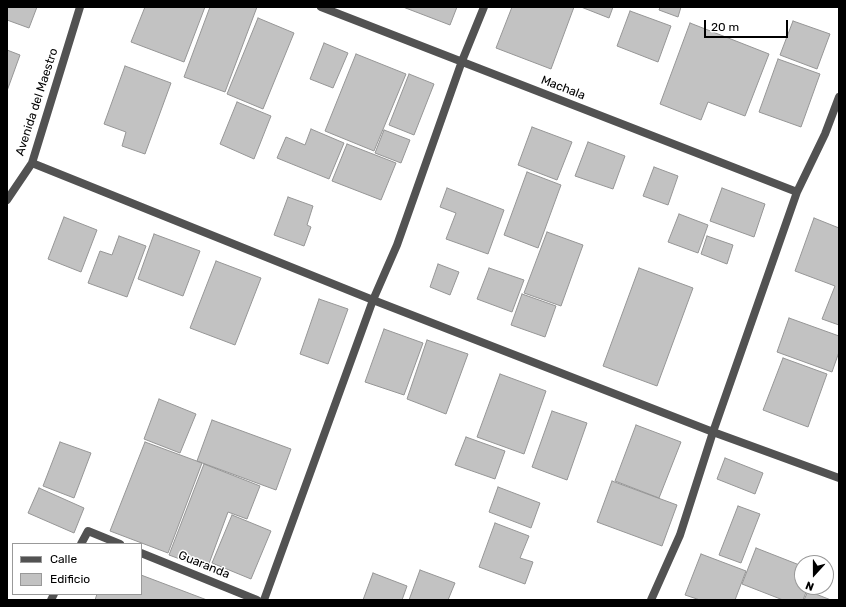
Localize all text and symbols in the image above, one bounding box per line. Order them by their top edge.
scale bar [706,12,790,38]
text: 20 m [711,20,739,34]
street label: Avenida del Maestro [13,46,61,158]
street label: Machala [539,73,587,103]
legend [12,543,142,595]
street label: Guaranda [176,548,232,582]
text: Calle [50,552,77,566]
north arrow [794,555,834,595]
text: Edificio [50,572,90,586]
text: N [804,578,816,593]

